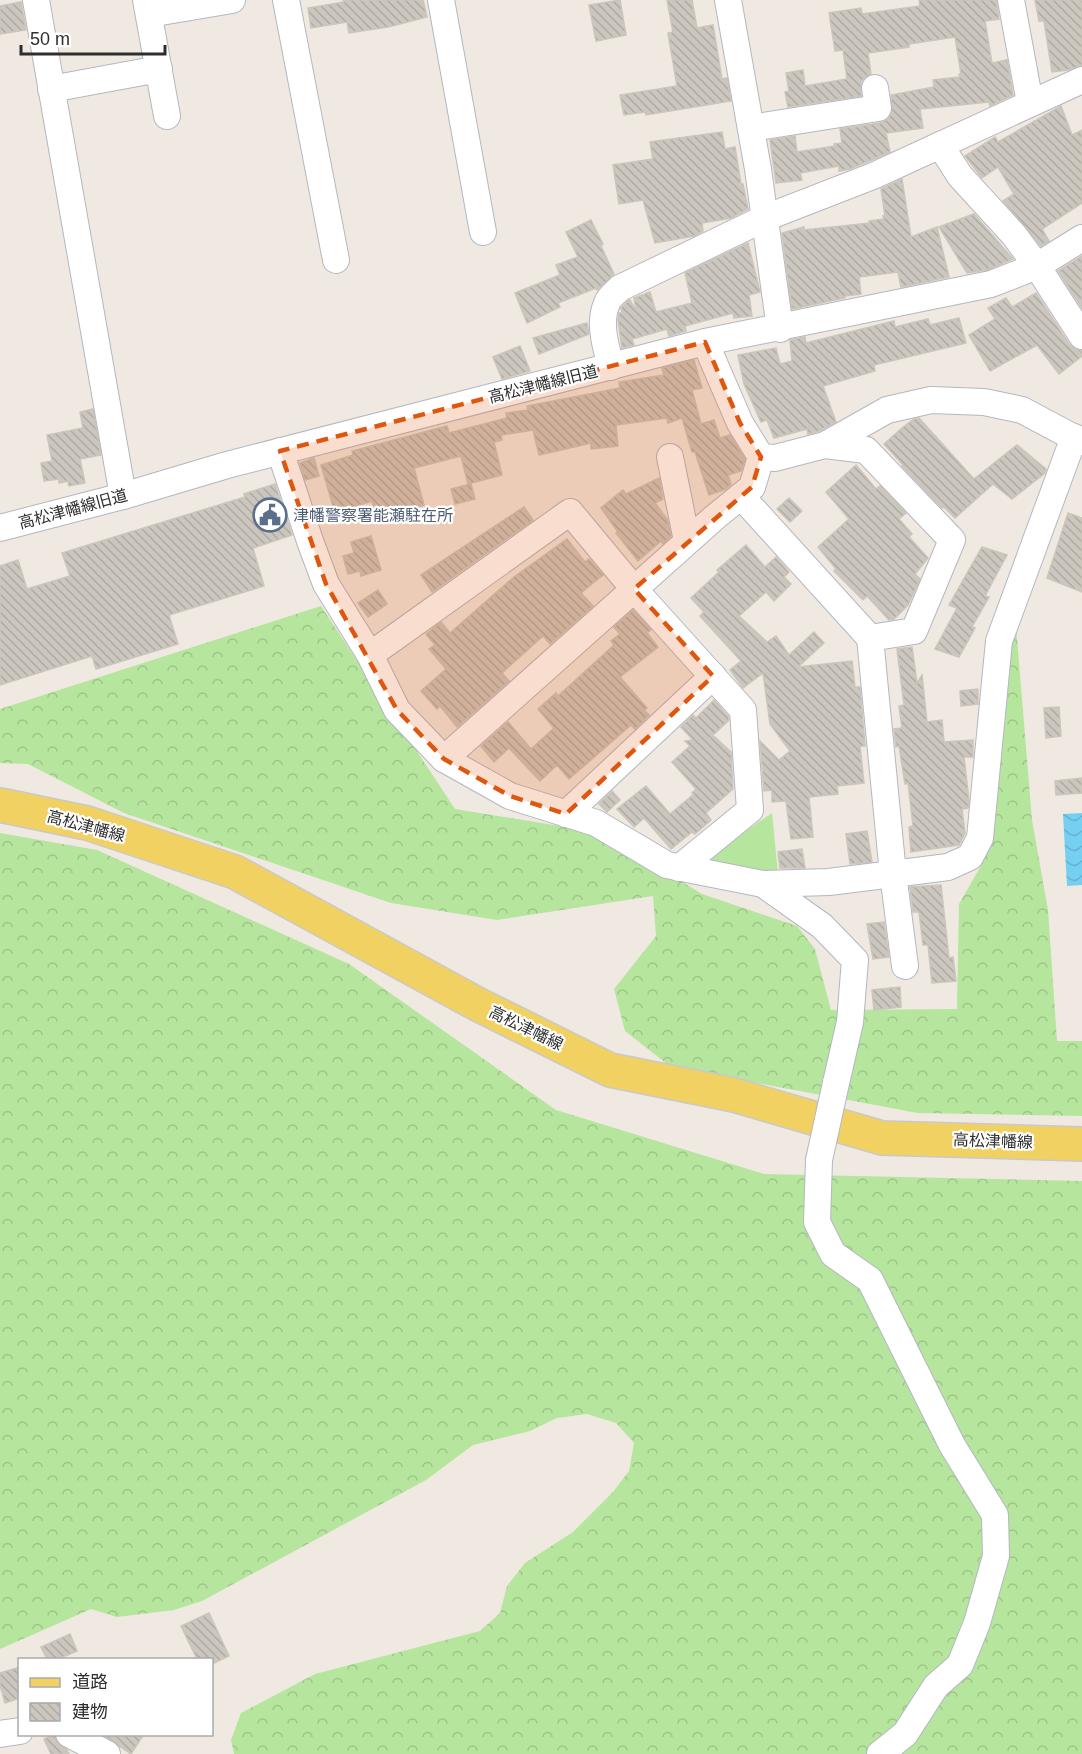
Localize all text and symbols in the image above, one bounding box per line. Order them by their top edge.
scale bar [21,18,165,56]
text: 50 m [30,29,70,49]
street label: 高松津幡線旧道 [487,362,599,406]
street label: 高松津幡線旧道 [17,486,129,532]
public building icon: 津幡警察署能瀬駐在所 [252,497,288,533]
place label: 津幡警察署能瀬駐在所 [293,507,453,524]
street label: 高松津幡線 [45,807,127,845]
street label: 高松津幡線 [486,1003,566,1053]
street label: 高松津幡線 [953,1131,1033,1151]
legend [18,1658,213,1736]
text: 道路 [72,1672,108,1692]
text: 建物 [72,1702,108,1722]

